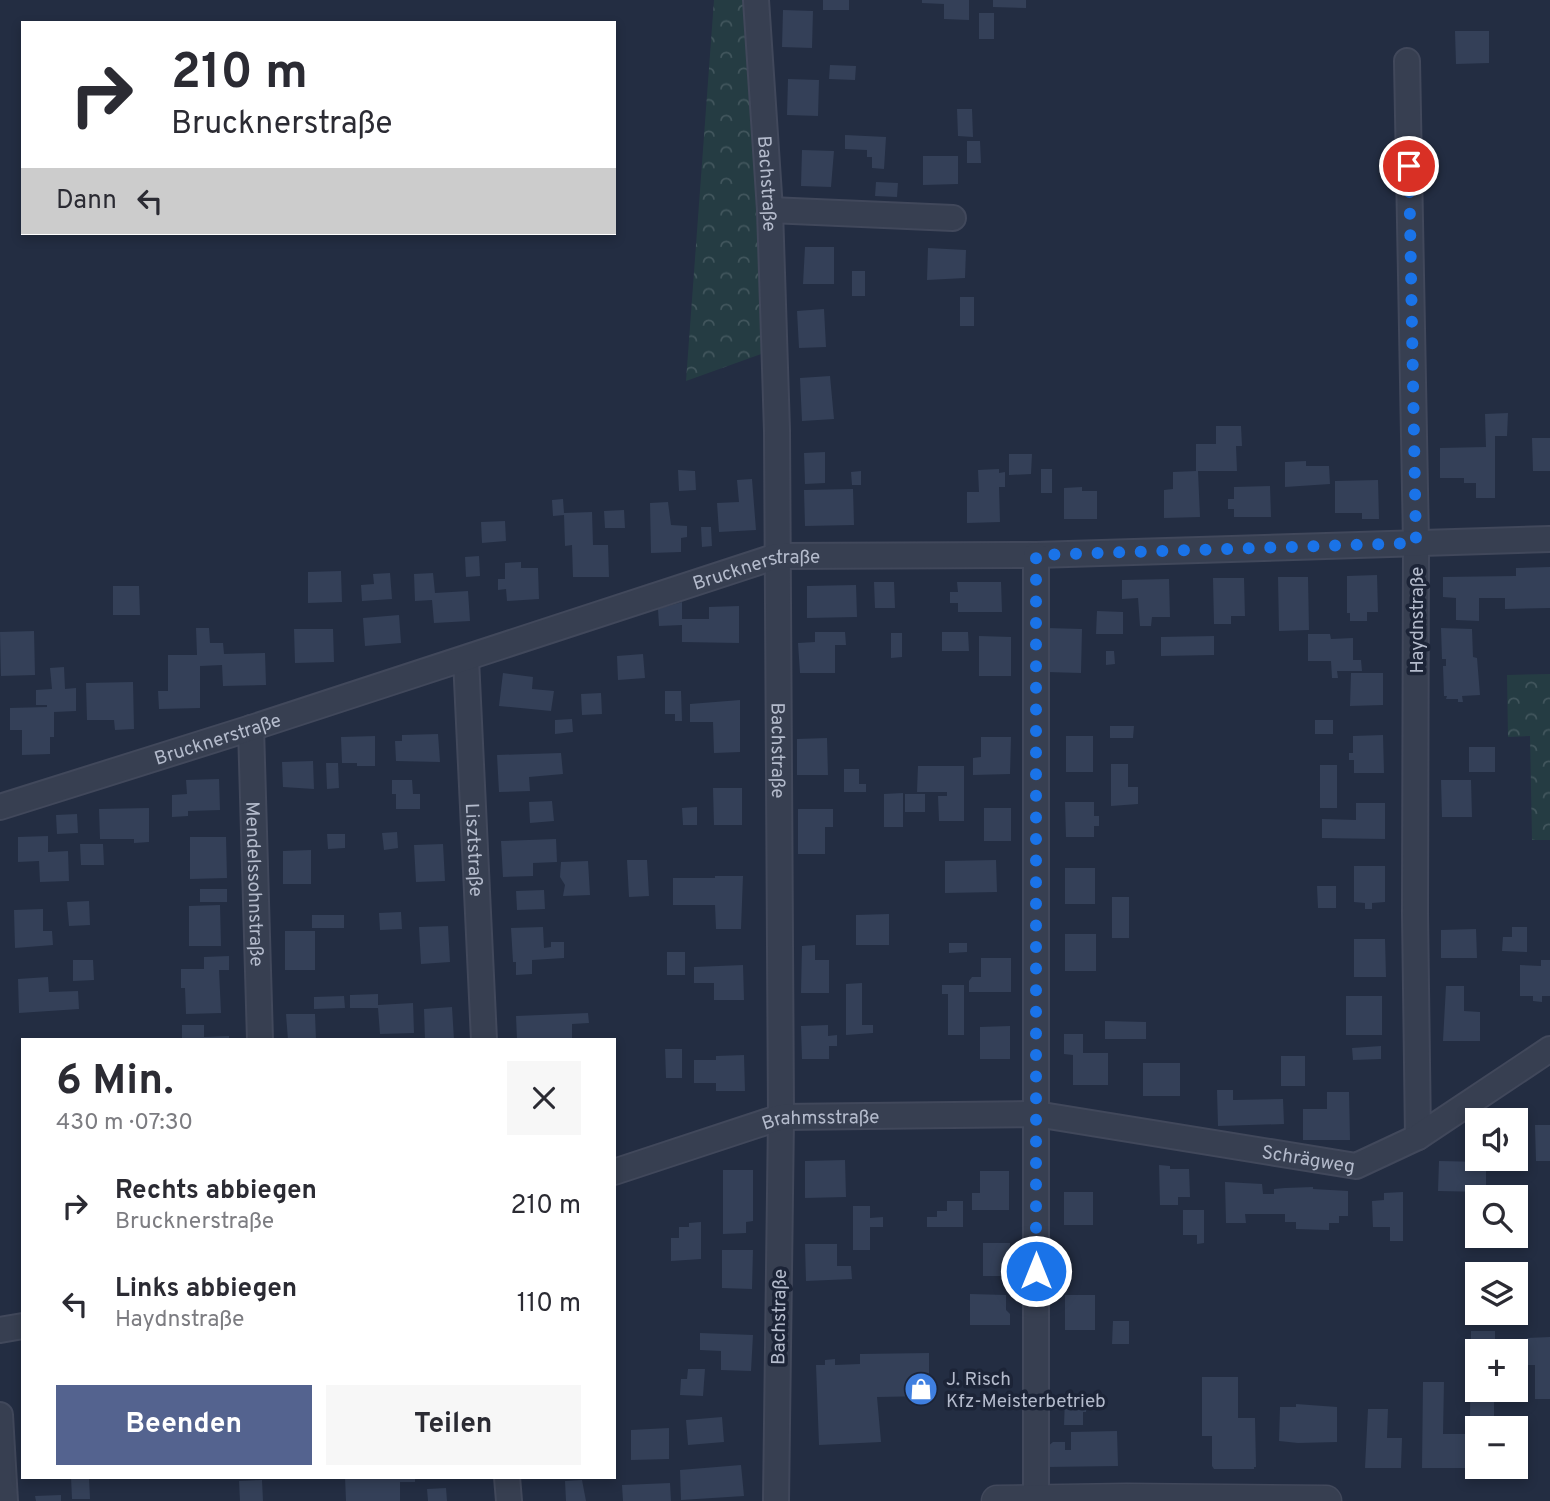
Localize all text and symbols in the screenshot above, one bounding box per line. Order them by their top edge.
text: 210 m [171,44,308,106]
icon: right [56,49,147,140]
text: Brucknerstraße [171,105,392,145]
street label: Bachstraße [751,135,781,232]
pin [1379,136,1439,196]
icon: arrive [1390,147,1428,185]
icon: left [131,182,169,220]
text: Dann [56,185,117,218]
street label: Brucknerstraße [690,546,820,597]
street label: Haydnstraße [1406,567,1430,673]
street label: Bachstraße [765,702,789,799]
street label: Brucknerstraße [152,709,284,772]
street label: Mendelssohnstraße [239,801,268,967]
street label: Lisztstraße [459,803,487,897]
text: 6 Min. [56,1056,174,1109]
button: close [507,1061,581,1135]
street label: Brahmsstraße [759,1106,880,1137]
map controls [1465,1108,1528,1479]
button: sound [1465,1108,1528,1171]
text: 430 m · 07:30 [56,1109,193,1138]
street label: Schrägweg [1260,1141,1357,1180]
text: Rechts abbiegen [115,1175,317,1208]
button: search [1465,1185,1528,1248]
icon: right [56,1187,94,1225]
text: 210 m [511,1190,581,1223]
text: Brucknerstraße [115,1208,274,1237]
position arrow [999,1234,1073,1308]
button: layers [1465,1262,1528,1325]
street label: Bachstraße [767,1269,793,1365]
text: Links abbiegen [115,1273,297,1306]
icon: left [56,1285,94,1323]
text: 110 m [517,1288,581,1321]
text: Haydnstraße [115,1306,244,1335]
button: + [1465,1339,1528,1402]
place label: J. Risch Kfz-Meisterbetrieb [946,1368,1106,1414]
shop icon: J. Risch Kfz-Meisterbetrieb [902,1370,940,1408]
button: Beenden [56,1385,312,1465]
button: Teilen [326,1385,581,1465]
button: − [1465,1416,1528,1479]

